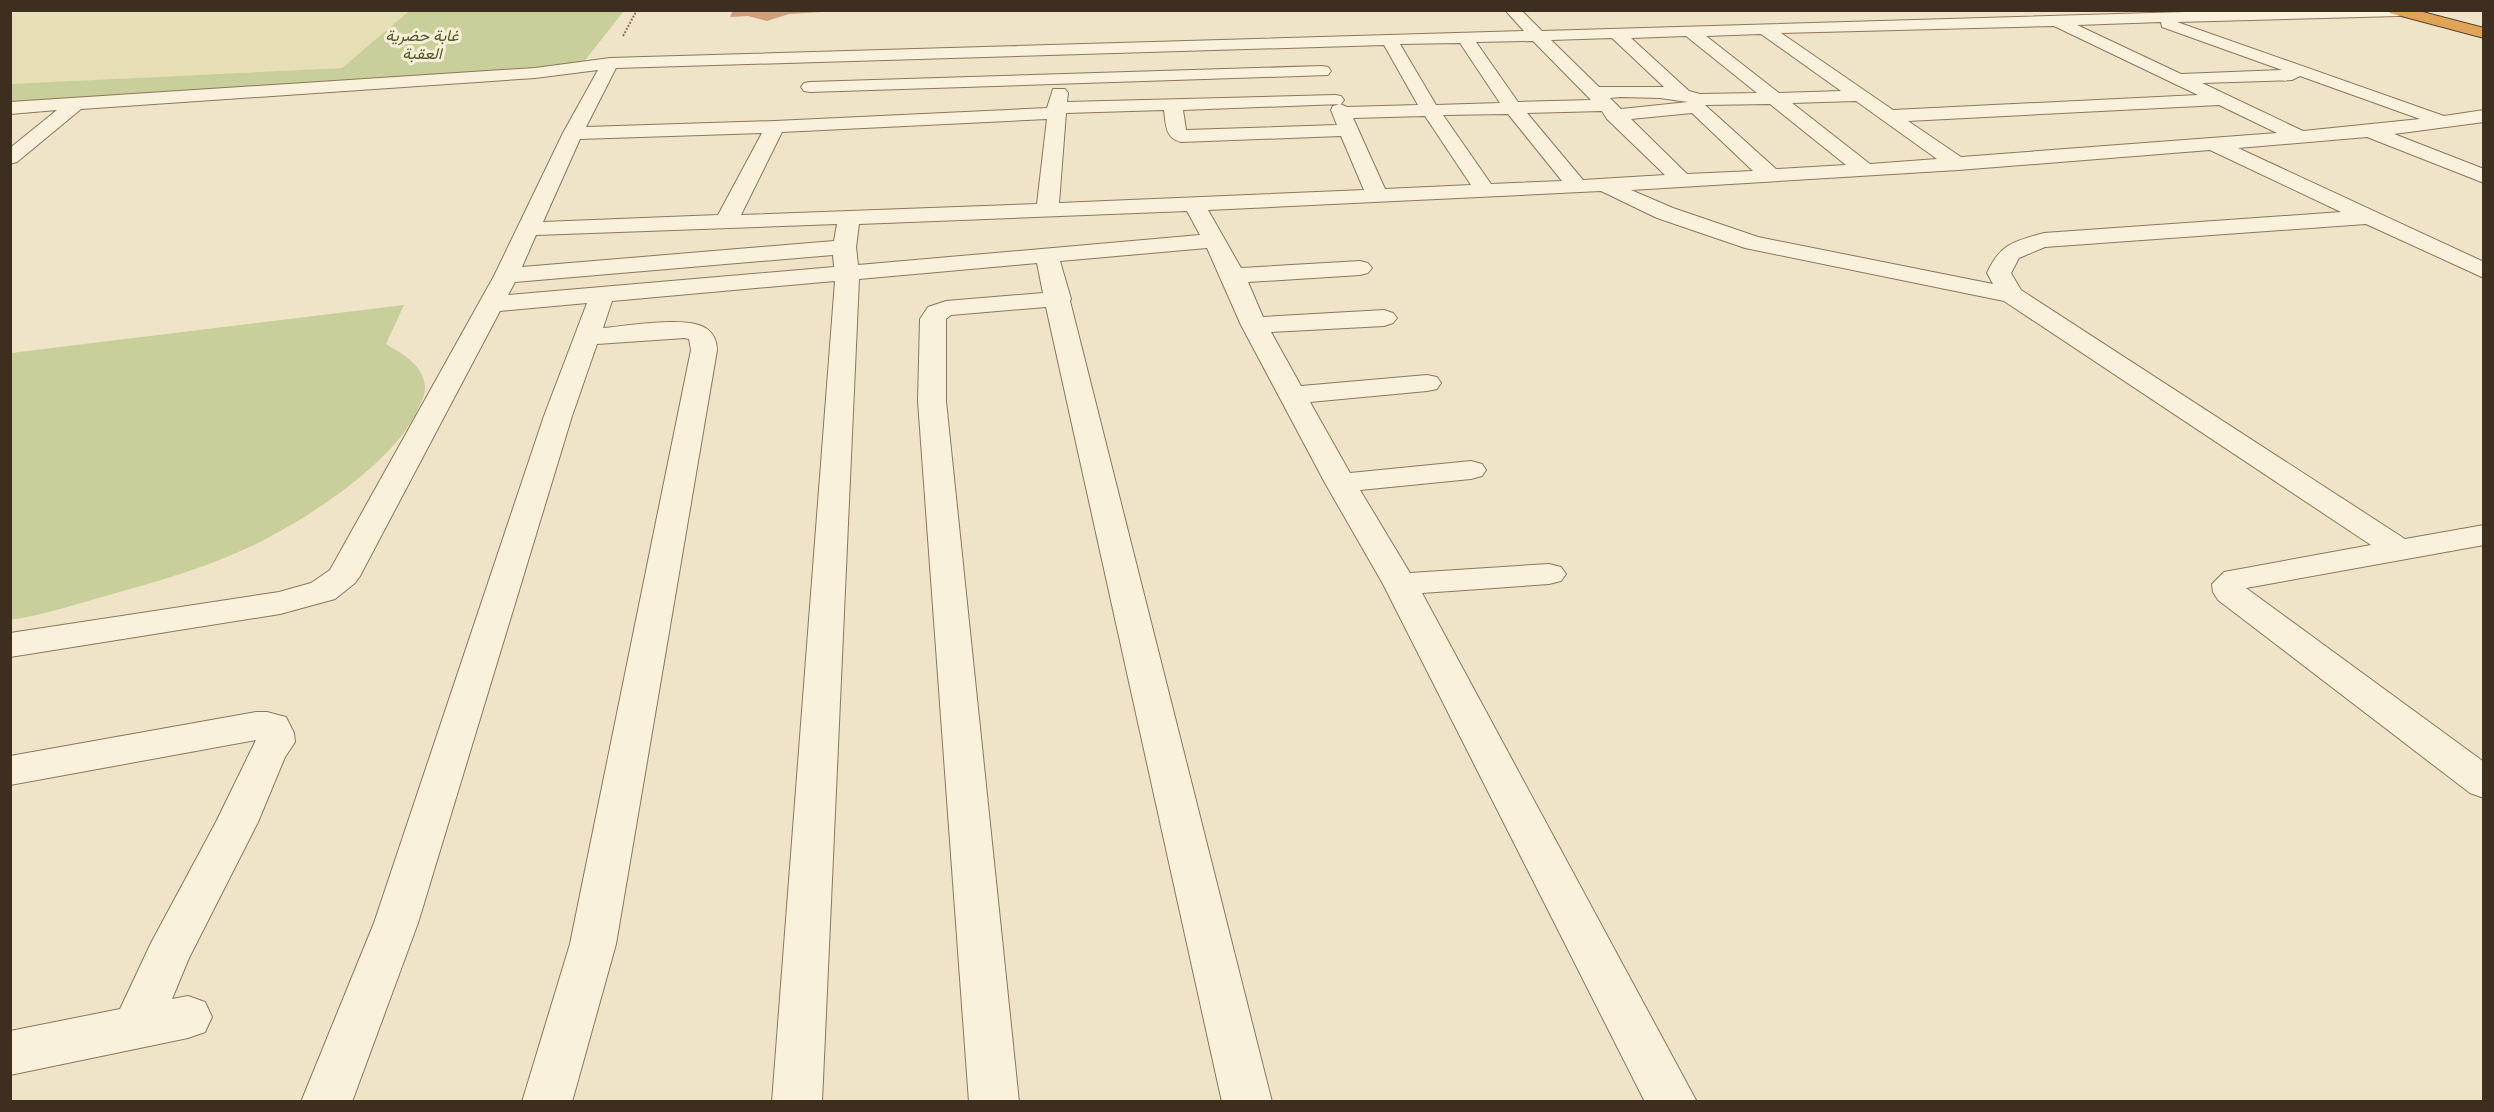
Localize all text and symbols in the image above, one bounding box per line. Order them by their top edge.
park label: غابة حضرية العقبة [385,24,459,66]

